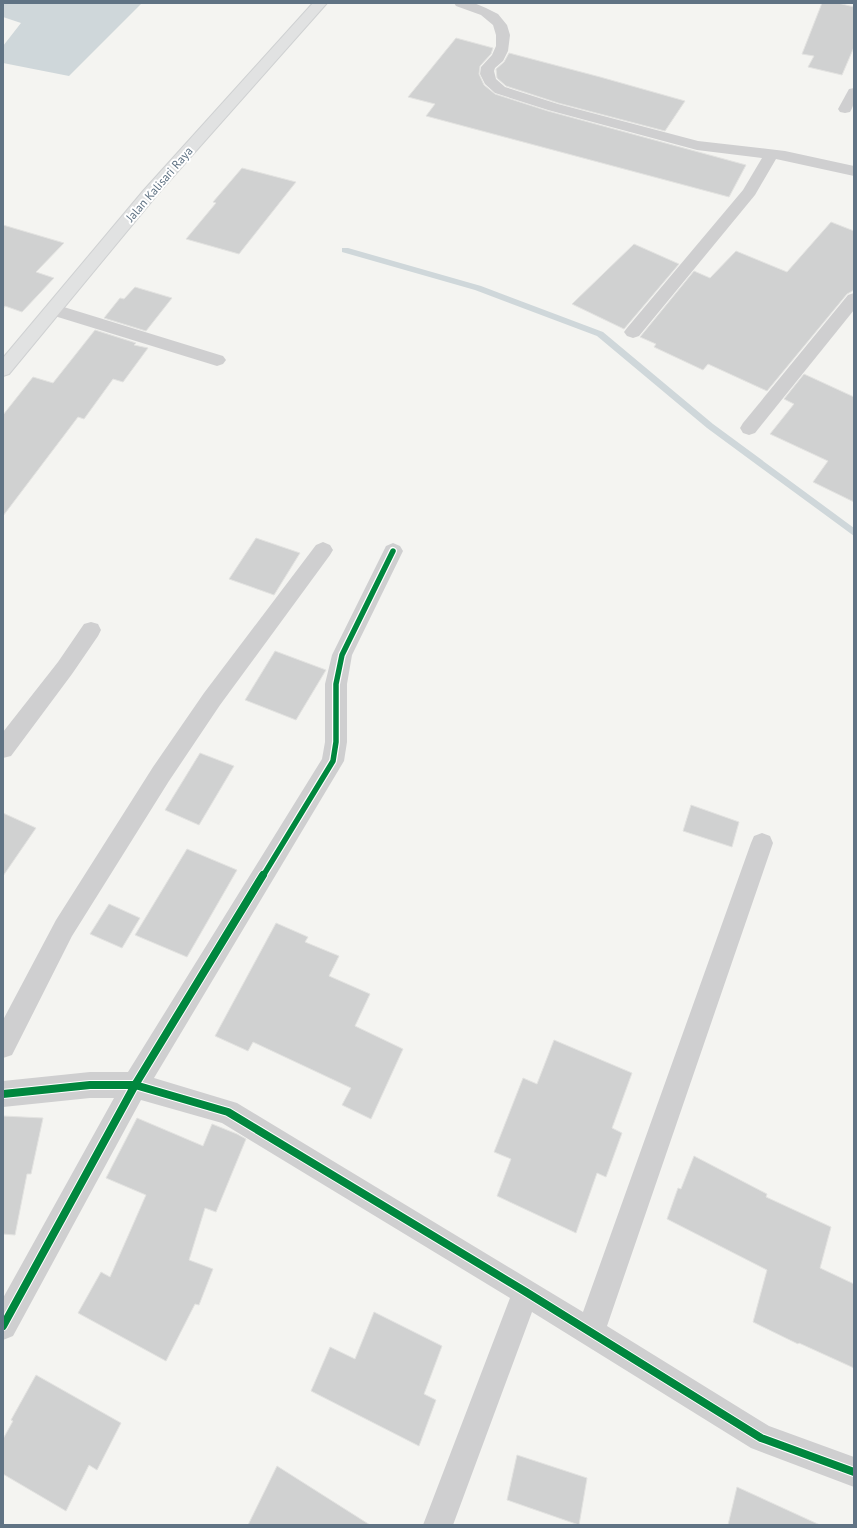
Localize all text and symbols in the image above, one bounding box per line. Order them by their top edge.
street label: Jalan Kalisari Raya [122,143,196,225]

